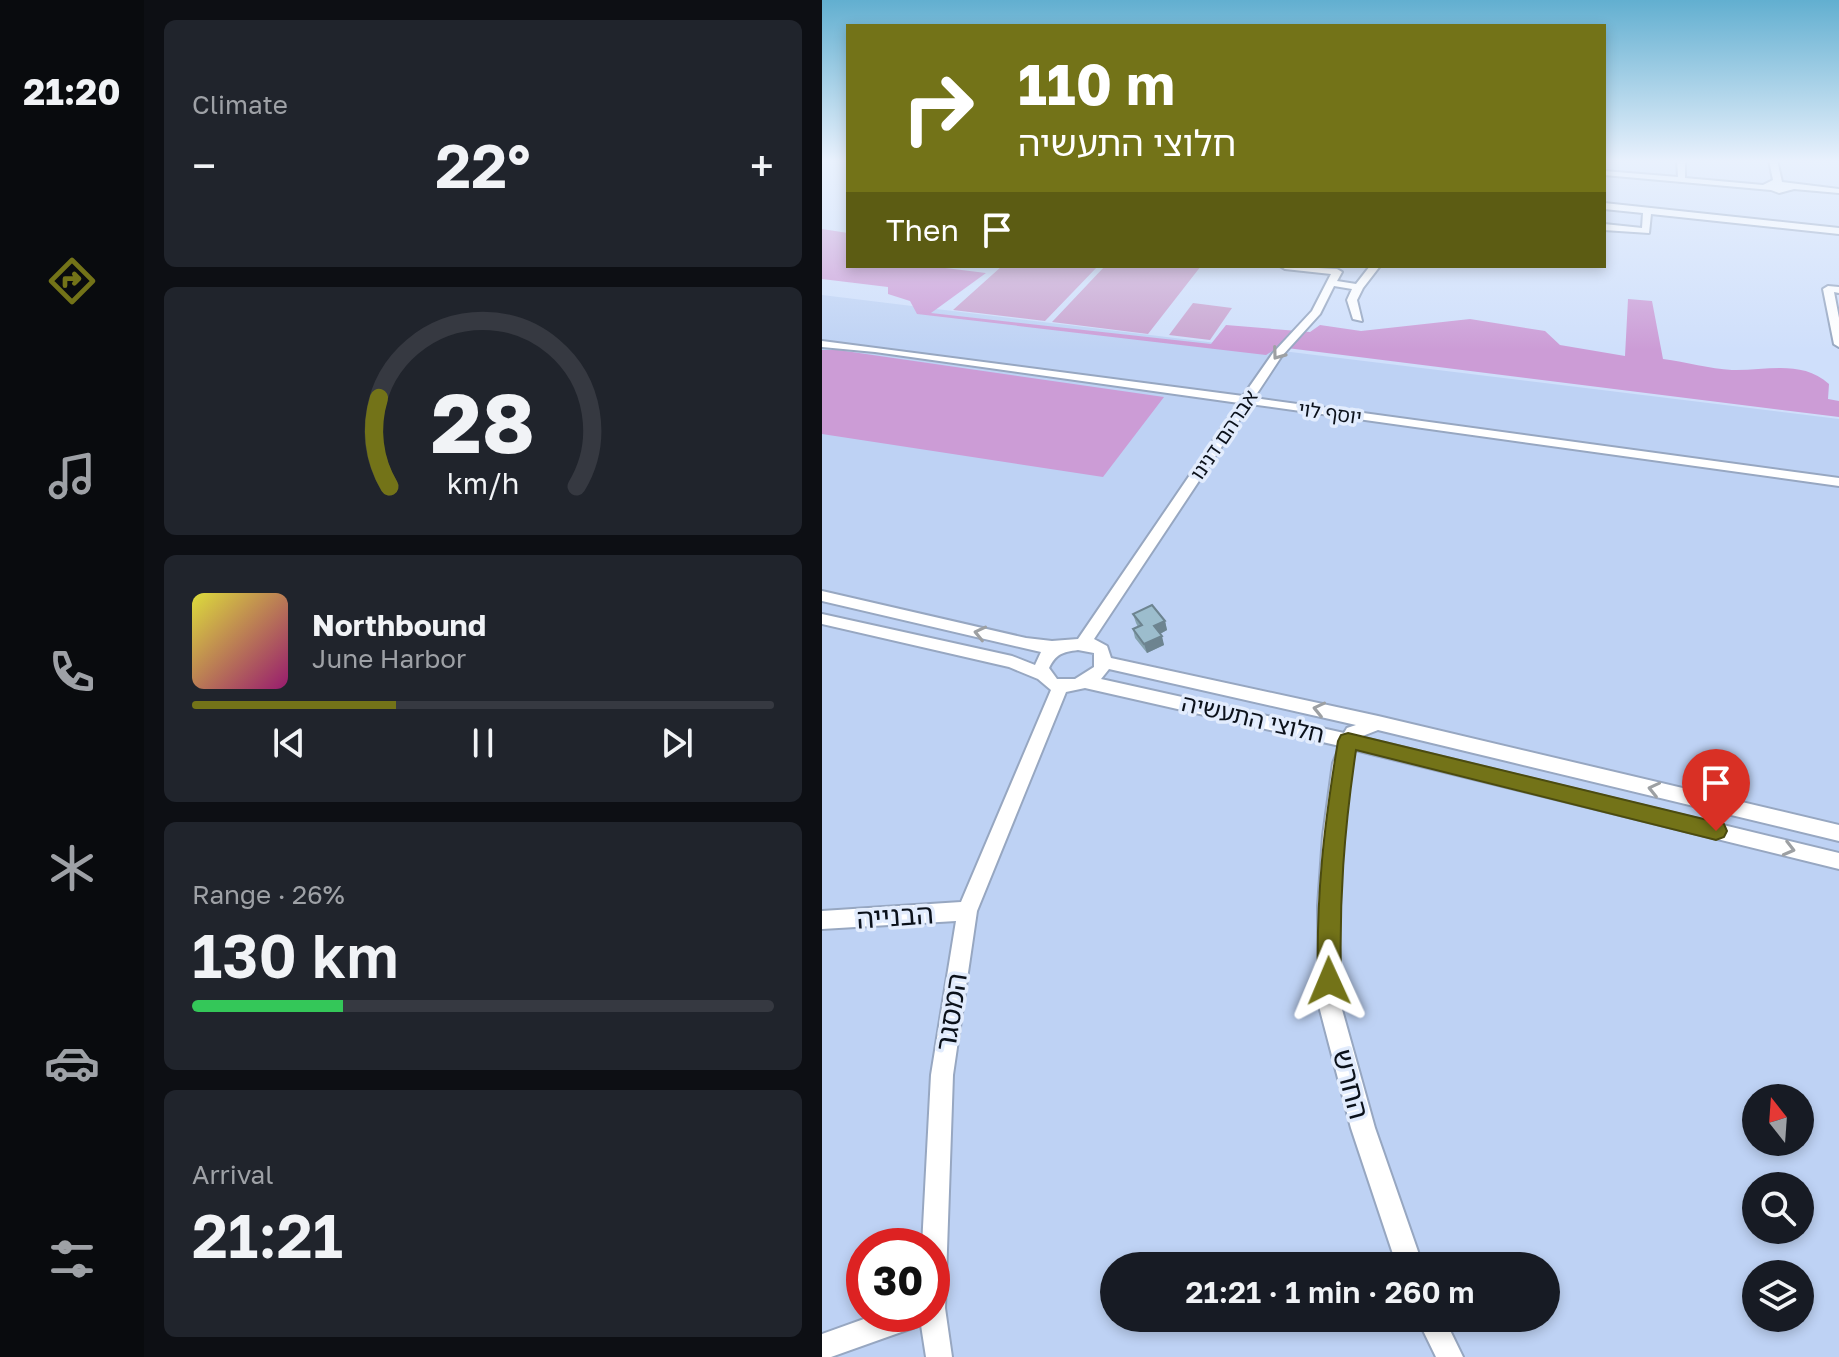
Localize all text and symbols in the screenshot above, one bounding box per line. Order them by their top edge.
text: 110 m [1018,50,1175,117]
icon: right [886,56,990,160]
text: 21:20 [23,70,121,113]
text: Climate [192,89,288,120]
text: חלוצי התעשיה [1018,121,1236,164]
text: 22° [435,129,531,201]
text: − [192,139,216,192]
text: + [750,139,774,192]
icon: arrive [975,208,1019,252]
text: Then [886,212,959,248]
icon: directions [44,253,100,309]
one-way arrow [1274,346,1288,360]
text: 28 [431,371,535,471]
street label: אברהם דנינו [1184,385,1262,484]
street label: יוסף לוי [1297,396,1363,428]
icon: music [44,448,100,504]
text: km/h [447,466,519,500]
text: Northbound [312,607,486,643]
one-way arrow [973,625,987,642]
text: June Harbor [312,643,466,674]
icon: phone [44,644,100,700]
street label: חלוצי התעשיה [1179,687,1327,748]
one-way arrow [1313,702,1327,719]
icon: previous [267,721,311,765]
icon: pause [461,721,505,765]
icon: next [655,721,699,765]
pin [1682,749,1750,831]
icon: arrive [1694,761,1738,805]
one-way arrow [1648,781,1662,798]
one-way arrow [1781,839,1795,856]
icon: climate [44,840,100,896]
text: Range · 26% [192,879,345,910]
street label: הבנייה [855,896,935,935]
text: 130 km [192,919,399,991]
position arrow [1287,939,1371,1023]
street label: המסגר [928,971,973,1053]
icon: car [44,1035,100,1091]
street label: החרש [1326,1045,1377,1123]
north arrow [1742,1084,1814,1156]
map controls [1742,1084,1814,1332]
text: Arrival [192,1159,273,1190]
button: search [1742,1172,1814,1244]
text: 21:21 [192,1199,343,1271]
speed limit sign: 30 [846,1228,950,1332]
icon: filters [44,1231,100,1287]
button: layers [1742,1260,1814,1332]
text: 21:21 · 1 min · 260 m [1186,1274,1474,1310]

